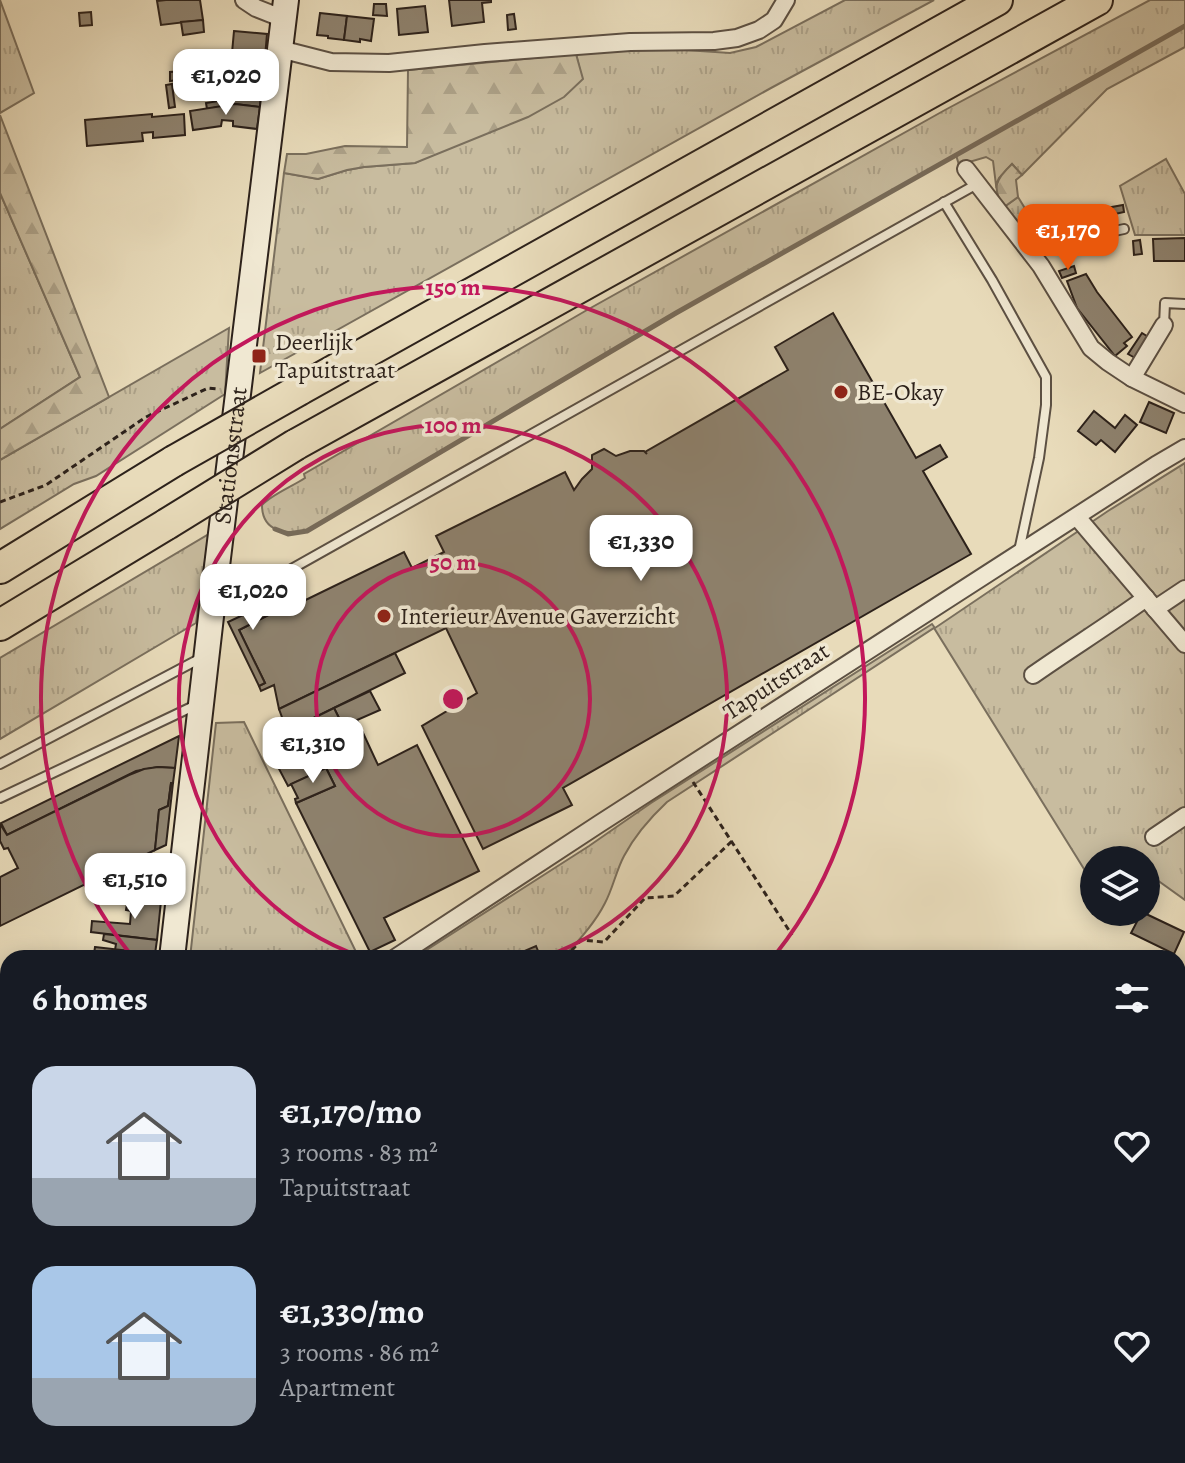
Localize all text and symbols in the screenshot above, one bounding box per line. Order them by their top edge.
pin: €1,020 [161,49,291,117]
text: €1,020 [191,57,261,92]
pin: €1,170 [1003,204,1133,272]
text: €1,170 [1036,212,1100,247]
text: 150 m [425,271,481,303]
place label: Deerlijk Tapuitstraat [275,326,395,386]
marker: Deerlijk Tapuitstraat [250,347,268,365]
place label: BE-Okay [857,376,944,408]
marker: BE-Okay [832,383,850,401]
street label: Stationsstraat [206,385,255,526]
text: 100 m [424,409,482,441]
pin: €1,330 [576,515,706,583]
text: €1,330 [608,523,674,558]
text: 50 m [430,546,476,578]
pin: €1,020 [188,564,318,632]
text: €1,020 [218,572,288,607]
place label: Interieur Avenue Gaverzicht [400,600,676,632]
marker: Interieur Avenue Gaverzicht [375,607,393,625]
street label: Tapuitstraat [717,635,835,727]
centre of rings [439,685,467,713]
pin: €1,310 [248,717,378,785]
text: €1,310 [281,725,345,760]
map controls [1080,846,1160,926]
button: layers [1080,846,1160,926]
pin: €1,510 [70,853,200,921]
text: €1,510 [103,861,167,896]
text: 6 homes [32,975,148,1022]
icon: filters [1110,976,1154,1020]
text: €1,170/mo [280,1088,422,1135]
icon: home [96,1098,192,1194]
icon: heart [1110,1124,1154,1168]
text: 3 rooms · 83 m² [280,1135,438,1170]
text: Tapuitstraat [280,1170,410,1205]
text: €1,330/mo [280,1288,424,1335]
icon: home [96,1298,192,1394]
icon: heart [1110,1324,1154,1368]
text: 3 rooms · 86 m² [280,1335,439,1370]
text: Apartment [280,1370,395,1405]

